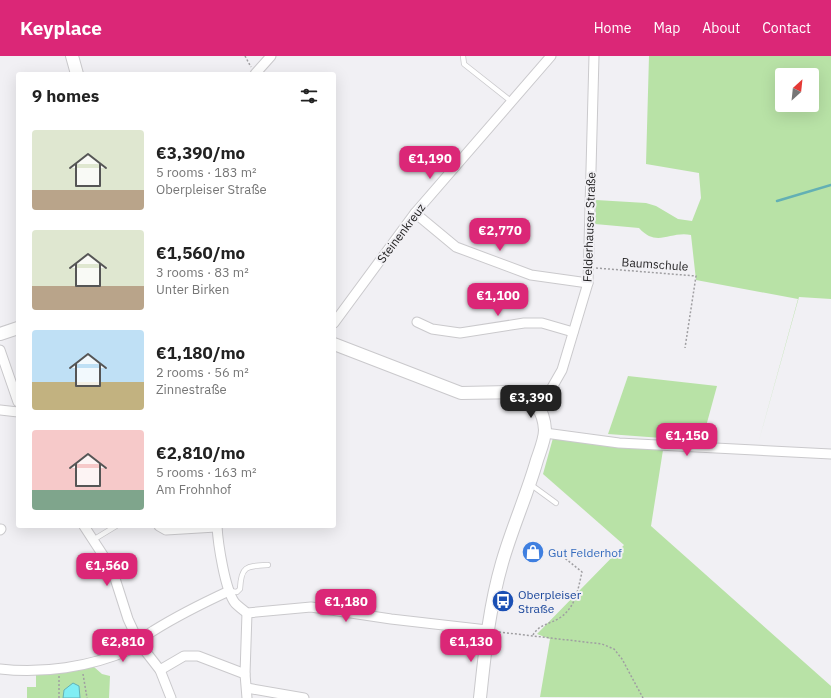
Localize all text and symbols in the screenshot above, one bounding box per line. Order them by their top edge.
text: Keyplace [20,16,102,40]
text: Home [594,19,631,37]
text: Map [653,19,680,37]
text: About [702,19,740,37]
text: Contact [762,19,811,37]
north arrow [775,68,819,112]
map controls [775,68,819,112]
text: 9 homes [32,85,99,107]
icon: filters [298,85,320,107]
text: €3,390/mo [156,142,245,164]
icon: home [64,146,112,194]
pin: €1,190 [397,146,463,180]
text: €1,190 [408,150,452,167]
text: 5 rooms · 183 m² [156,164,257,181]
street label: Felderhauser Straße [580,171,598,282]
text: Oberpleiser Straße [156,181,267,198]
street label: Steinenkreuz [374,200,428,266]
pin: €2,770 [467,218,533,252]
text: €2,770 [478,222,522,239]
text: €1,560/mo [156,242,245,264]
icon: home [64,246,112,294]
street label: Baumschule [621,254,689,274]
text: 3 rooms · 83 m² [156,264,249,281]
text: Unter Birken [156,281,229,298]
pin: €1,100 [465,283,531,317]
text: €1,100 [476,287,520,304]
text: €1,180/mo [156,342,245,364]
icon: home [64,346,112,394]
text: 2 rooms · 56 m² [156,364,249,381]
text: Zinnestraße [156,381,227,398]
pin: €3,390 [498,385,564,419]
text: €3,390 [509,389,553,406]
pin: €1,150 [654,423,720,457]
text: €1,150 [665,427,709,444]
text: €2,810/mo [156,442,245,464]
icon: home [64,446,112,494]
text: 5 rooms · 163 m² [156,464,257,481]
text: Am Frohnhof [156,481,231,498]
shop icon: Gut Felderhof [520,539,546,565]
place label: Gut Felderhof [548,545,622,560]
pin: €1,560 [74,553,140,587]
text: €1,560 [85,557,129,574]
place label: Oberpleiser Straße [518,587,582,616]
bus stop icon: Oberpleiser Straße [490,588,516,614]
pin: €1,180 [313,589,379,623]
text: €1,180 [324,593,368,610]
pin: €2,810 [90,629,156,663]
pin: €1,130 [438,629,504,663]
text: €2,810 [101,633,145,650]
text: €1,130 [449,633,493,650]

